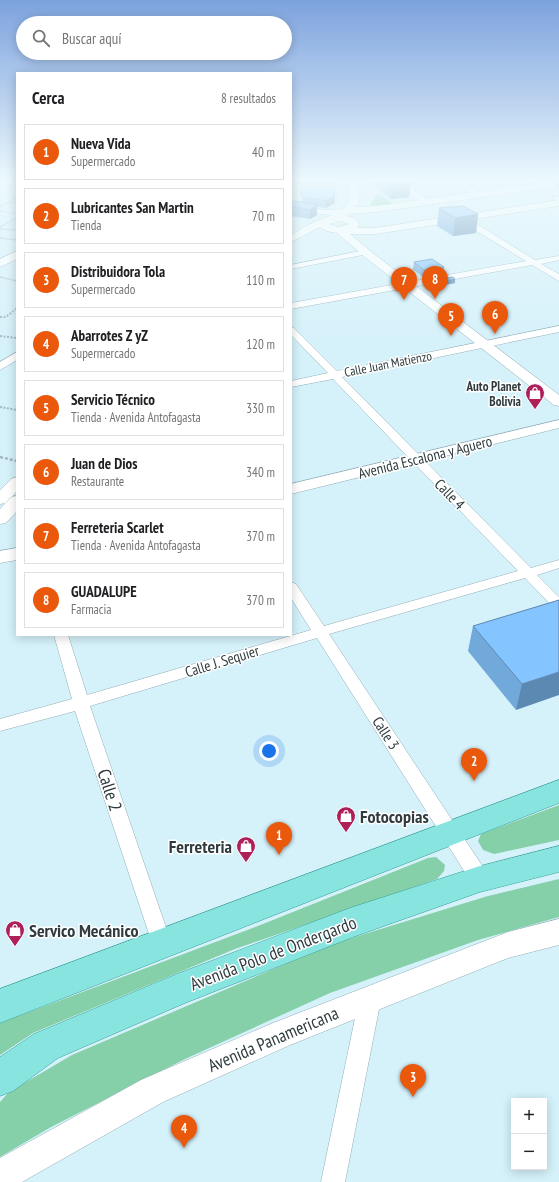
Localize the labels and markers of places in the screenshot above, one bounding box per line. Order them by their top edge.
pin: 8 [422,266,448,299]
pin: 7 [391,267,417,300]
pin: 6 [482,301,508,334]
pin: 5 [438,303,464,336]
place label: Auto Planet Bolivia [466,378,521,410]
shop icon: Auto Planet Bolivia [524,382,546,410]
pin: 2 [461,748,487,781]
shop icon: Fotocopias [335,805,357,833]
place label: Fotocopias [360,805,429,828]
pin: 1 [266,822,292,855]
place label: Ferreteria [169,835,232,858]
shop icon: Ferreteria [235,835,257,863]
shop icon: Servico Mecánico [4,919,26,947]
place label: Servico Mecánico [29,919,138,942]
pin: 3 [400,1064,426,1097]
pin: 4 [171,1115,197,1148]

